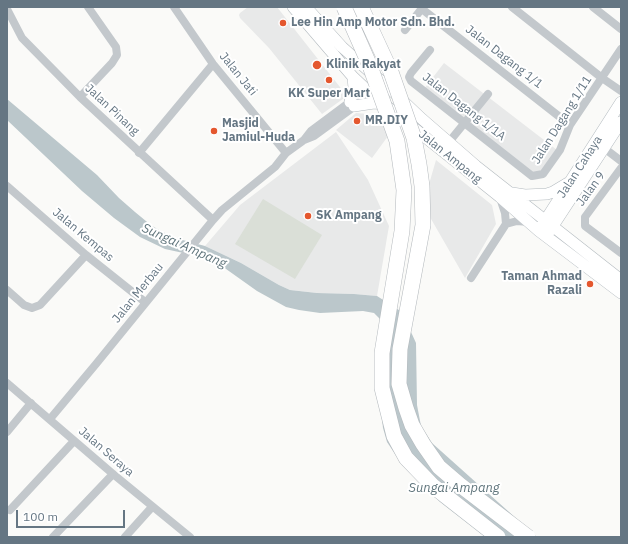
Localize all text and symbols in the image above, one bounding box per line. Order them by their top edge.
place label: Lee Hin Amp Motor Sdn. Bhd. [291,16,455,30]
marker: Lee Hin Amp Motor Sdn. Bhd. [278,18,288,28]
street label: Jalan Dagang 1/1 [463,22,545,92]
street label: Jalan Jati [216,49,260,99]
place label: Klinik Rakyat [326,58,401,72]
marker: Klinik Rakyat [311,59,323,71]
street label: Jalan Dagang 1/1A [420,70,508,144]
street label: Jalan Dagang 1/11 [529,73,595,167]
marker: KK Super Mart [324,75,334,85]
street label: Jalan Pinang [82,81,142,139]
place label: KK Super Mart [288,87,370,101]
place label: MR.DIY [365,114,408,128]
marker: MR.DIY [352,116,362,126]
place label: Masjid Jamiul-Huda [222,117,295,145]
marker: Masjid Jamiul-Huda [209,126,219,136]
street label: Jalan Ampang [416,127,484,187]
street label: Jalan Cahaya [555,133,605,201]
street label: Jalan 9 [574,169,608,209]
street label: Jalan Kempas [49,205,117,265]
place label: SK Ampang [316,209,382,223]
marker: SK Ampang [303,211,313,221]
water label: Sungai Ampang [139,220,229,272]
street label: Jalan Merbau [110,260,166,326]
place label: Taman Ahmad Razali [501,270,582,298]
marker: Taman Ahmad Razali [585,279,595,289]
street label: Jalan Seraya [75,424,137,480]
water label: Sungai Ampang [409,480,499,496]
scale bar [18,502,127,528]
text: 100 m [23,509,58,524]

